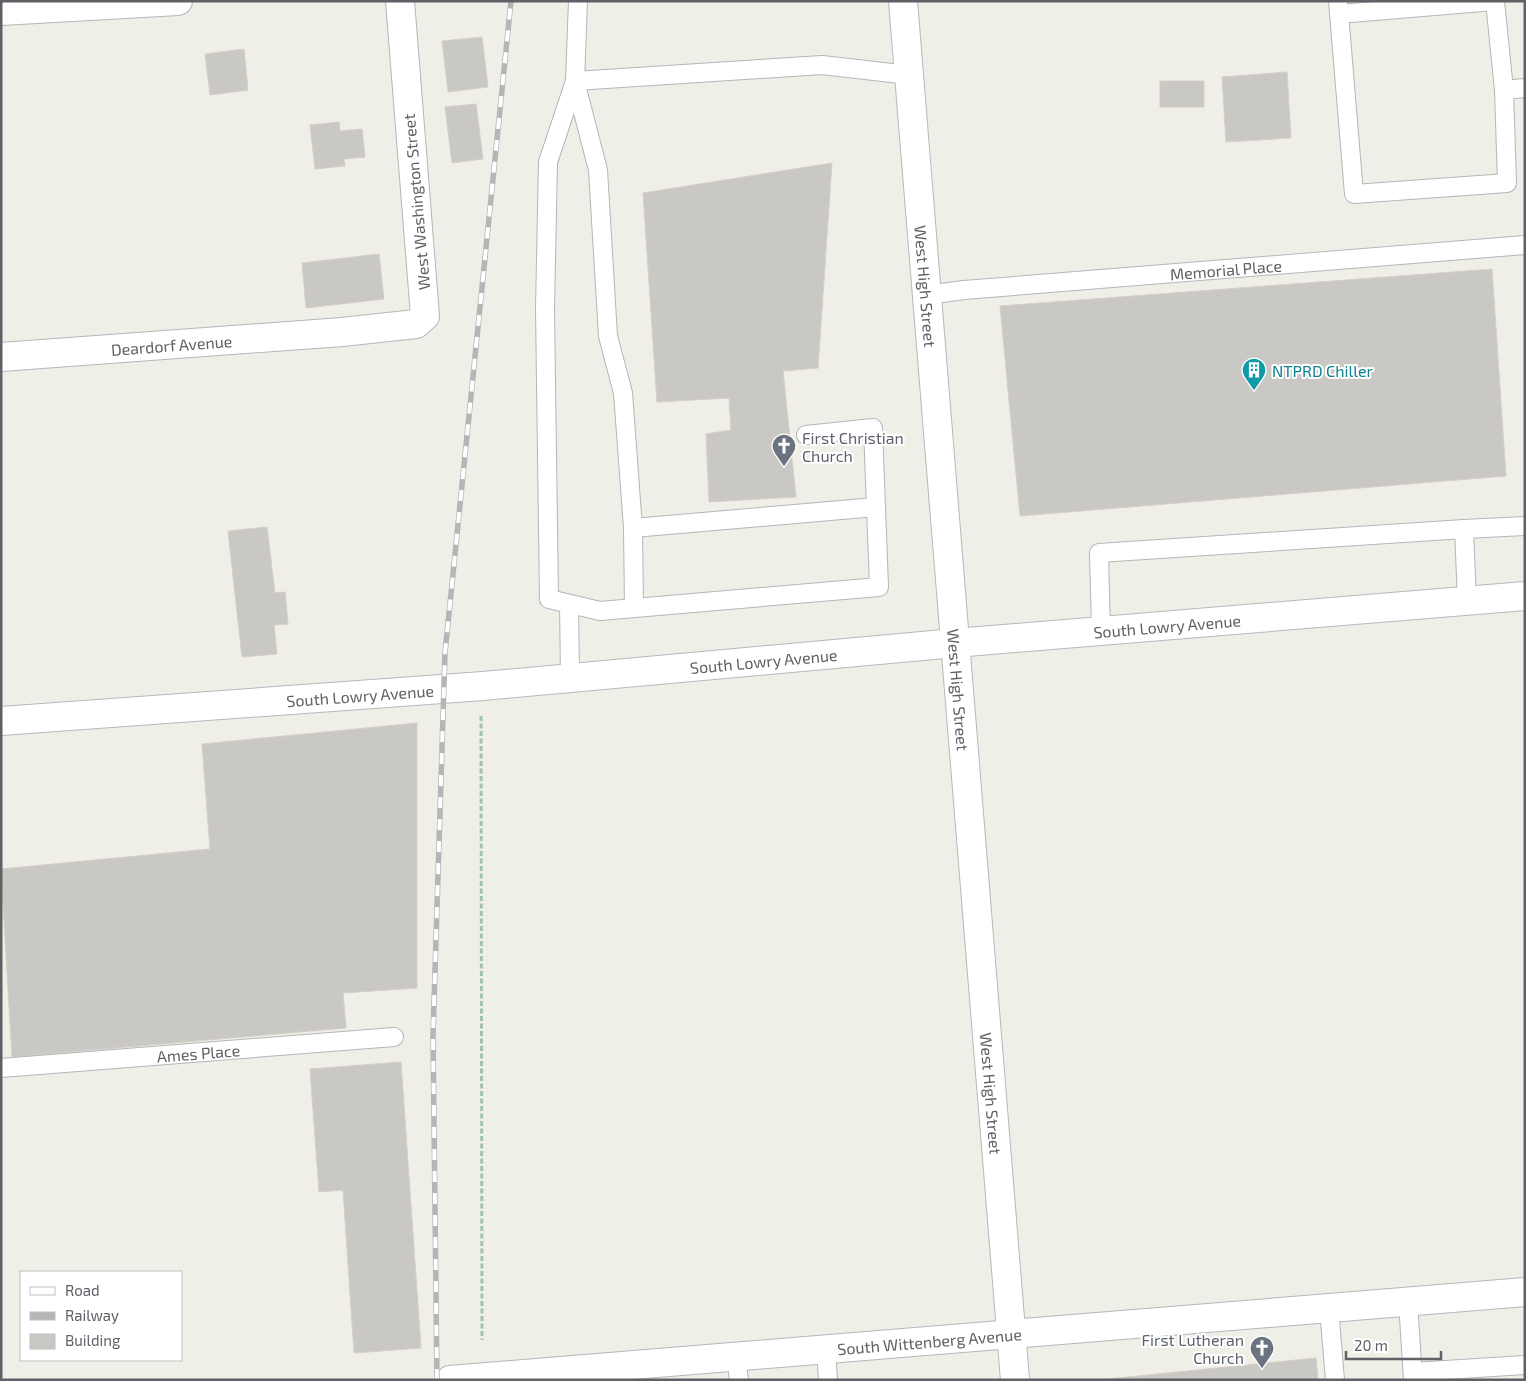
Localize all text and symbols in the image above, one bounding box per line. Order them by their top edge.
street label: West Washington Street [399,113,433,291]
street label: West High Street [912,224,941,348]
street label: Memorial Place [1169,255,1283,283]
street label: Deardorf Avenue [110,331,233,358]
building icon: NTPRD Chiller [1241,357,1267,391]
place label: NTPRD Chiller [1272,361,1374,380]
place label: First Christian Church [802,428,904,465]
church icon: First Christian Church [771,433,797,467]
street label: South Lowry Avenue [1093,610,1242,641]
street label: West High Street [945,628,973,751]
street label: South Lowry Avenue [689,644,838,677]
street label: South Lowry Avenue [286,680,435,710]
street label: West High Street [977,1032,1006,1155]
street label: Ames Place [156,1040,241,1065]
legend [20,1271,182,1361]
text: Road [65,1281,100,1299]
text: Railway [65,1306,119,1324]
street label: South Wittenberg Avenue [836,1324,1022,1358]
scale bar [1346,1328,1441,1360]
place label: First Lutheran Church [1141,1330,1244,1367]
text: Building [65,1331,121,1349]
church icon: First Lutheran Church [1249,1335,1275,1369]
text: 20 m [1354,1336,1388,1354]

